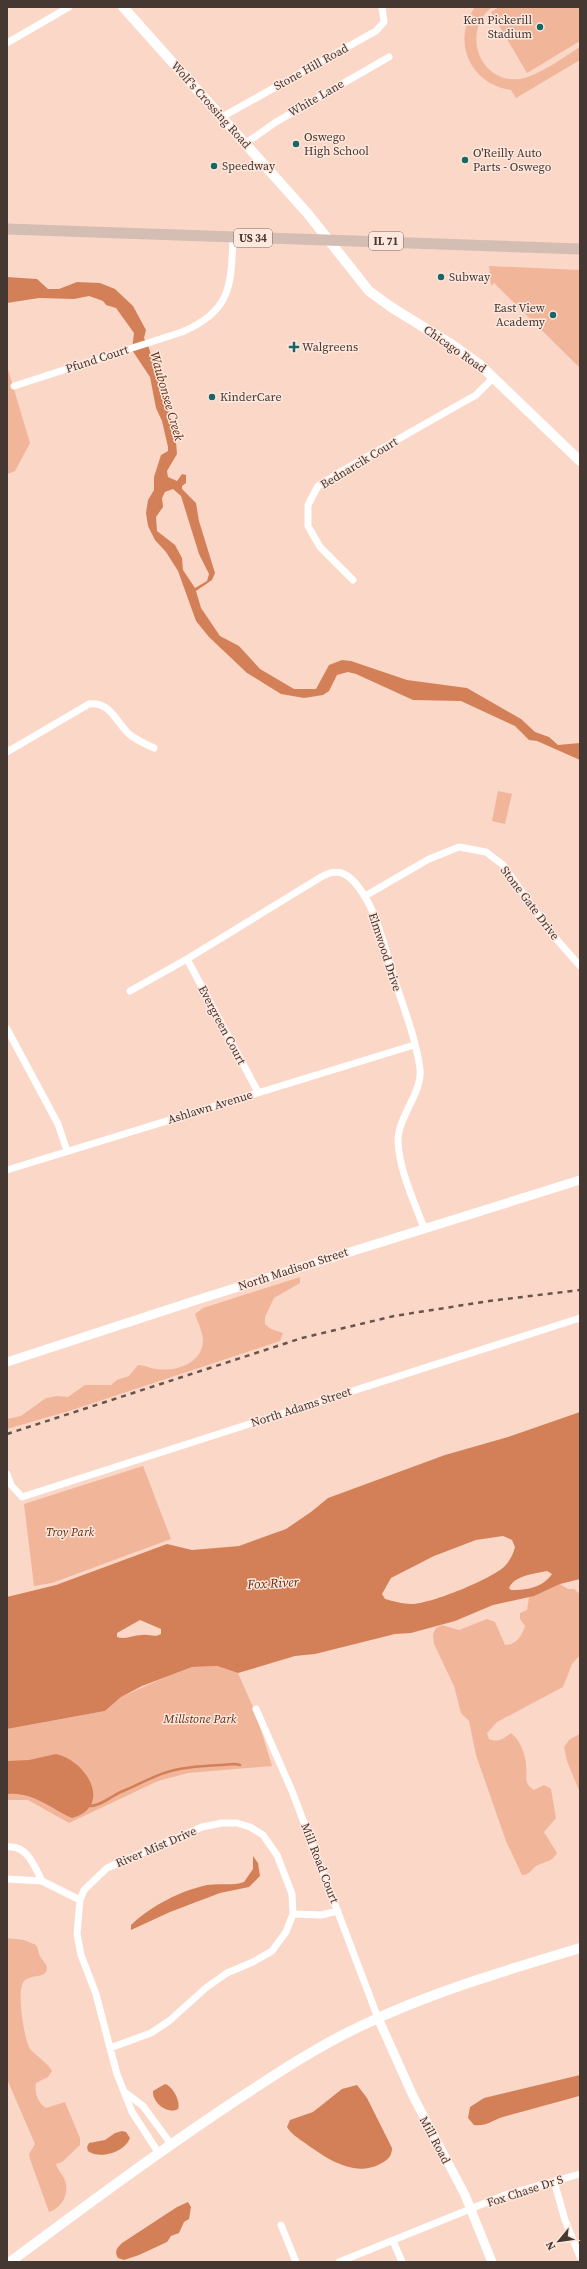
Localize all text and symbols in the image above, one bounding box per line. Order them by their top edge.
place label: Ken Pickerill Stadium [463,12,532,42]
marker: Ken Pickerill Stadium [535,22,545,32]
street label: Stone Hill Road [271,40,351,94]
street label: Wolf's Crossing Road [167,58,255,152]
street label: White Lane [285,76,347,120]
place label: Oswego High School [304,129,369,159]
marker: Oswego High School [291,139,301,149]
place label: O'Reilly Auto Parts - Oswego [473,145,552,175]
marker: O'Reilly Auto Parts - Oswego [460,155,470,165]
place label: Speedway [222,158,276,174]
marker: Speedway [209,161,219,171]
road number: US 34 [234,229,272,247]
road number: IL 71 [369,232,403,250]
place label: Subway [449,269,491,285]
marker: Subway [436,272,446,282]
place label: East View Academy [494,300,546,330]
marker: East View Academy [548,310,558,320]
street label: Chicago Road [421,322,490,377]
place label: Walgreens [302,339,358,355]
street label: Pfund Court [63,341,131,377]
marker: Walgreens [289,342,299,352]
water label: Waubonsee Creek [146,349,188,443]
place label: KinderCare [220,389,282,405]
marker: KinderCare [207,392,217,402]
street label: Bednarcik Court [317,433,401,492]
street label: Stone Gate Drive [497,863,563,943]
street label: Elmwood Drive [365,911,405,993]
street label: Evergreen Court [194,983,250,1068]
street label: Ashlawn Avenue [165,1086,255,1128]
street label: North Madison Street [236,1244,350,1294]
street label: North Adams Street [249,1383,353,1431]
park label: Troy Park [46,1524,94,1540]
water label: Fox River [246,1573,300,1593]
park label: Millstone Park [163,1711,237,1727]
street label: Mill Road Court [297,1821,343,1905]
street label: River Mist Drive [113,1823,199,1871]
street label: Mill Road [416,2113,454,2167]
street label: Fox Chase Dr S [485,2171,565,2211]
north arrow [539,2221,579,2261]
text: N [542,2238,559,2253]

